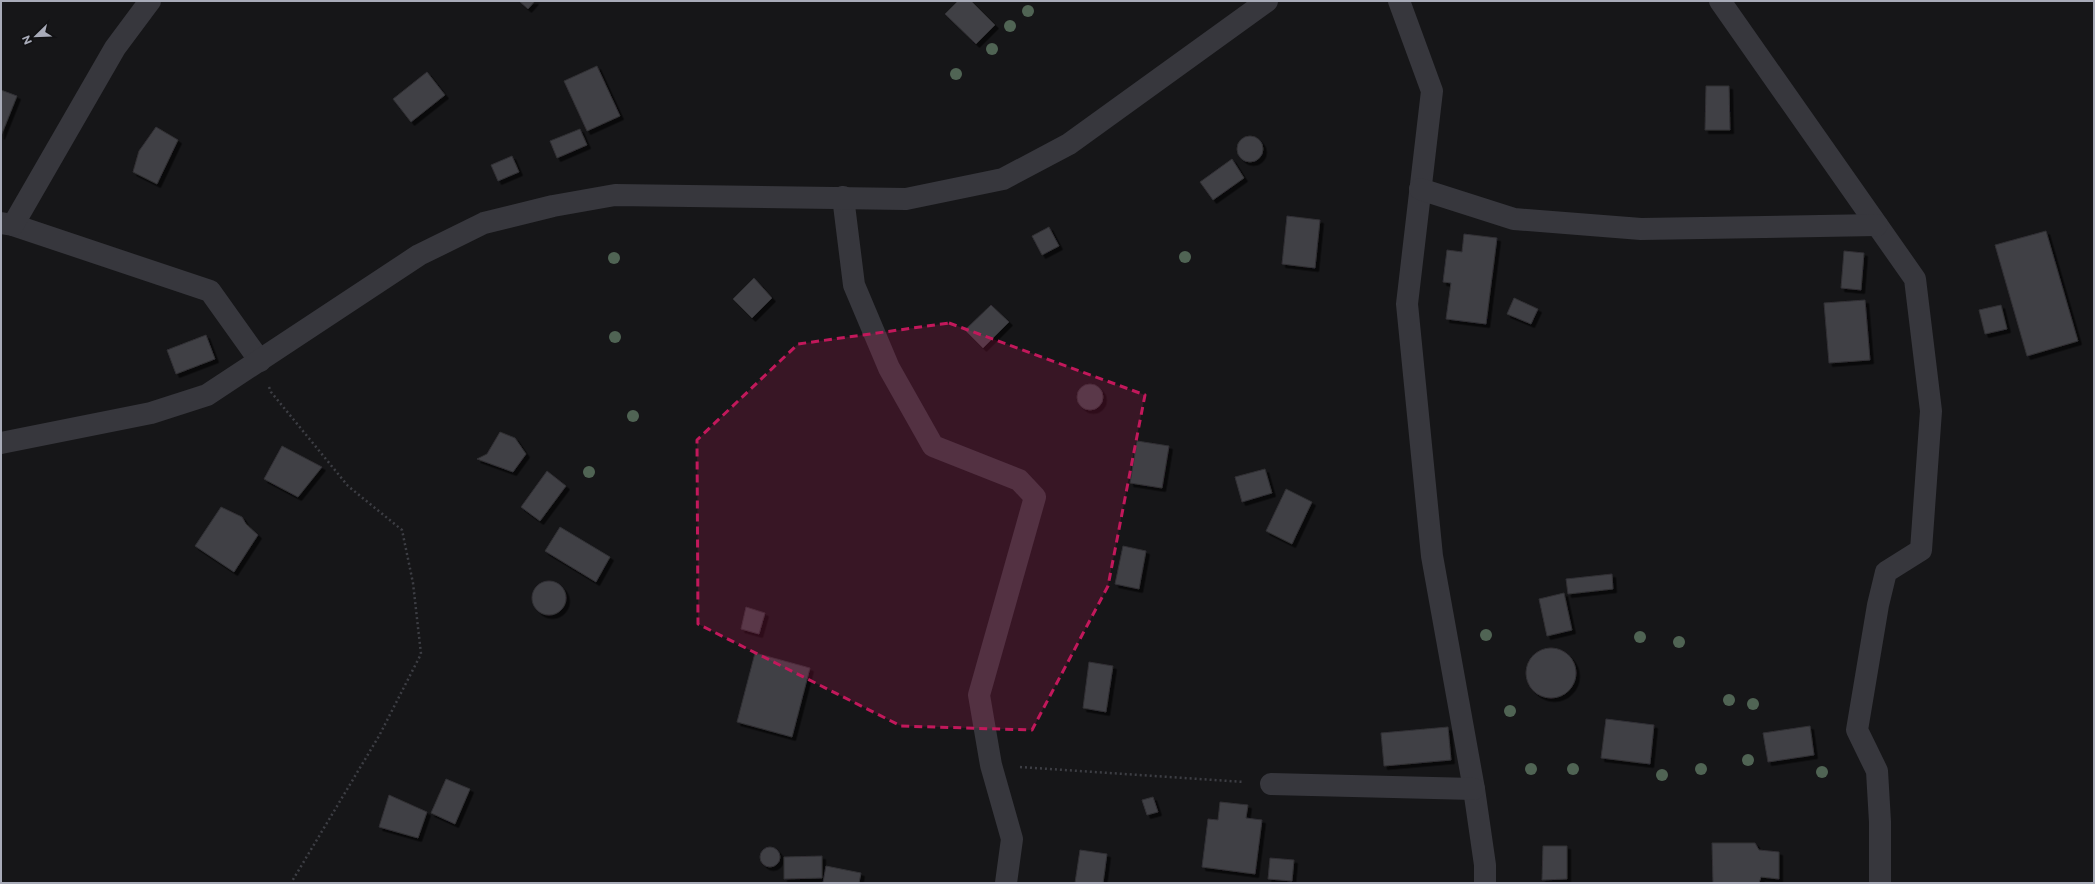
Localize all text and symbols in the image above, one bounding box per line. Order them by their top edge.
north arrow [16,16,56,56]
text: N [19,33,35,47]

